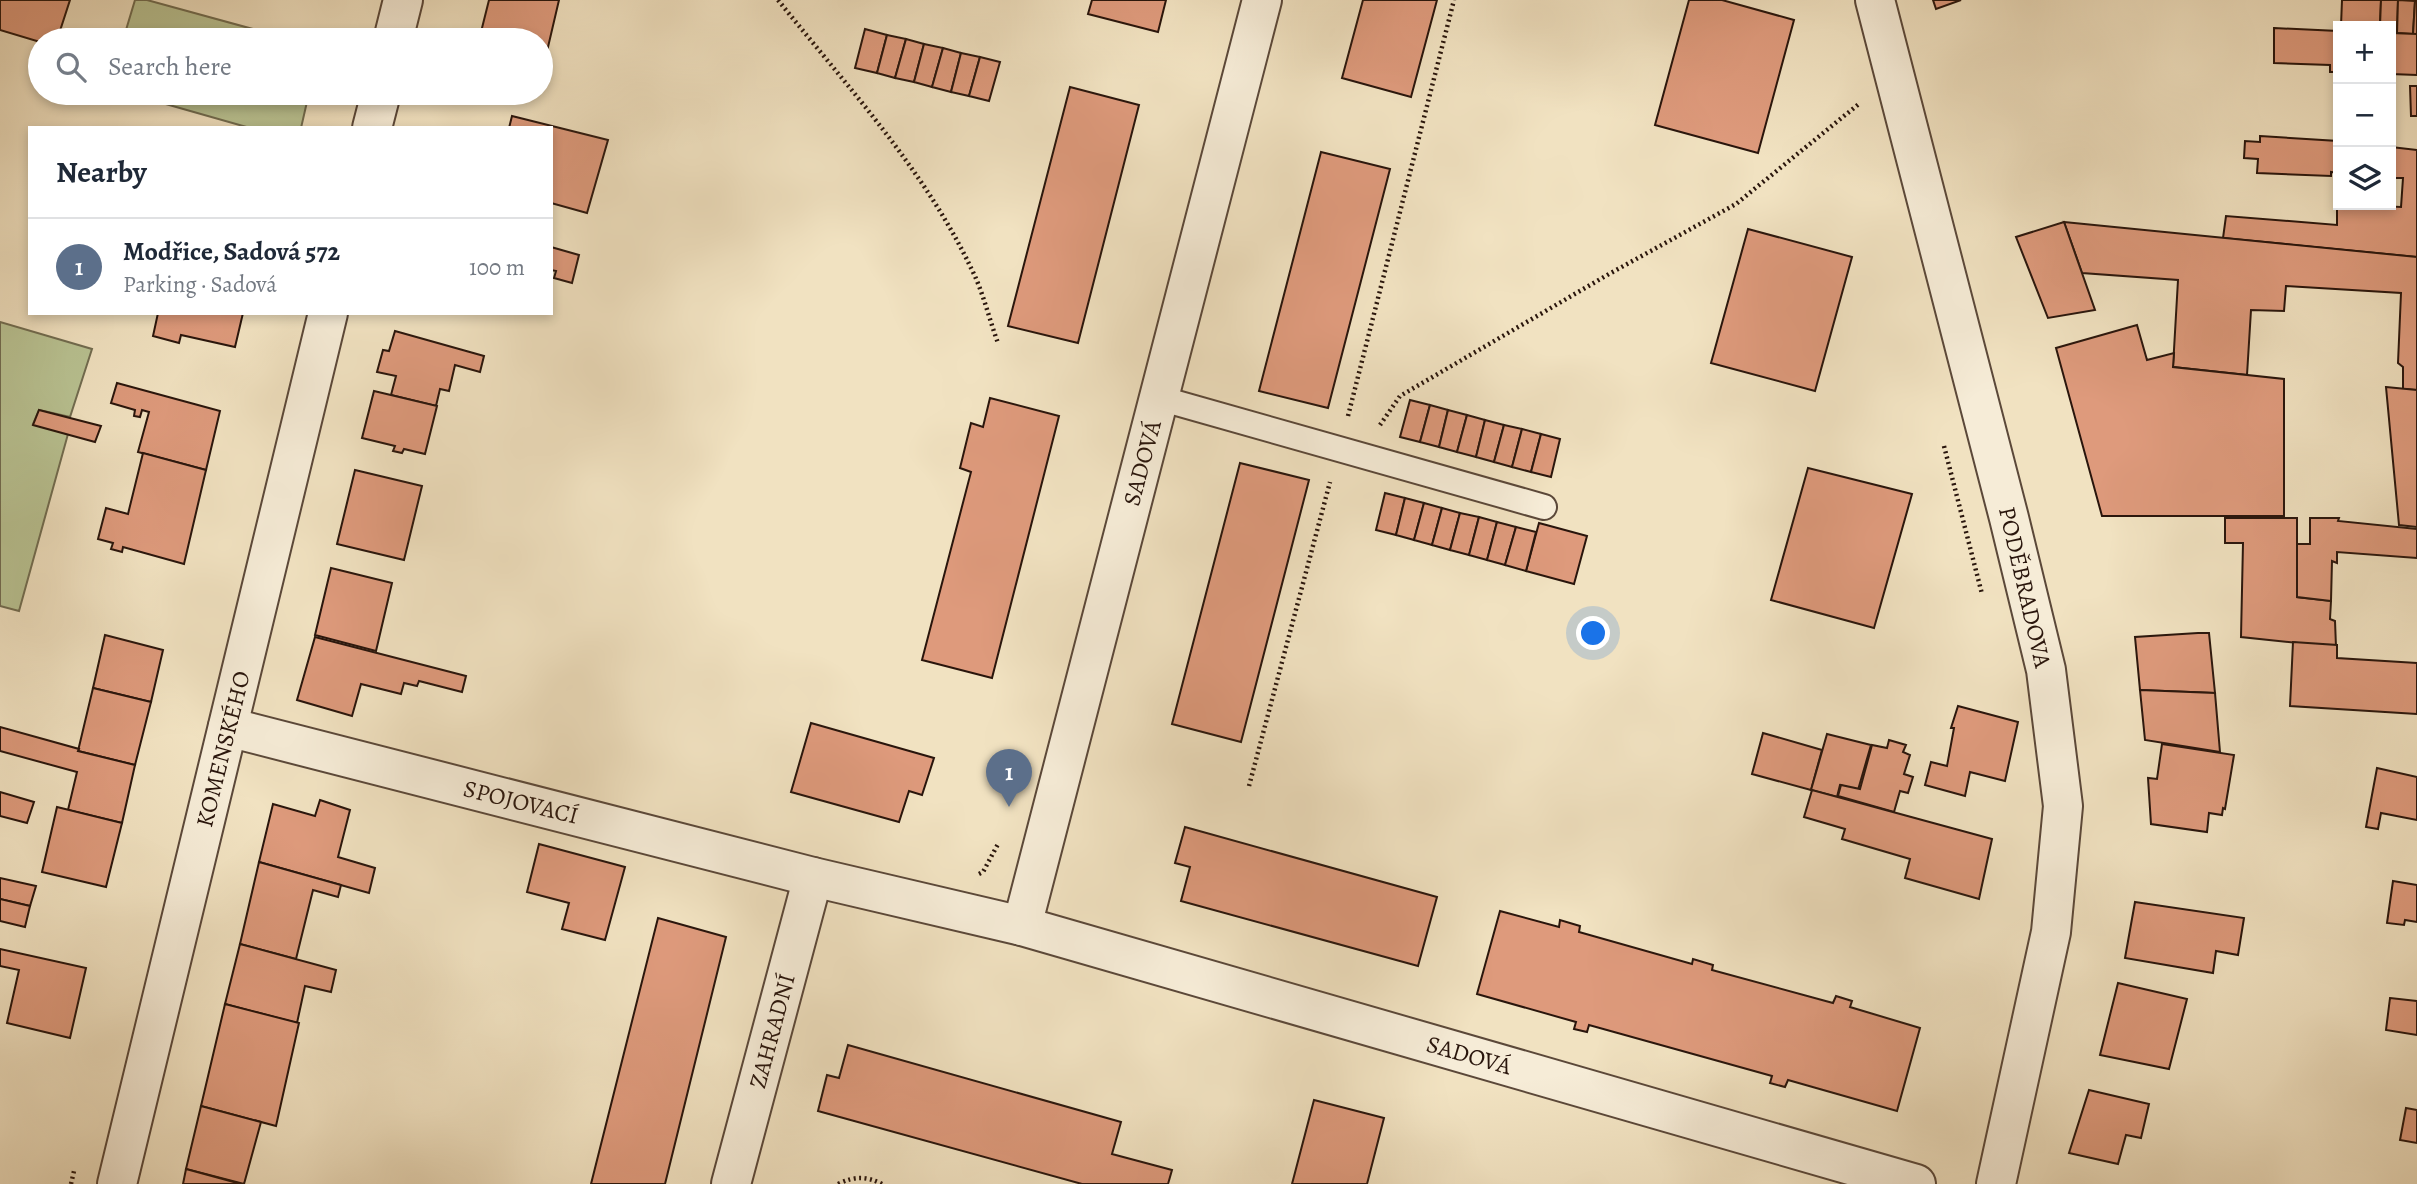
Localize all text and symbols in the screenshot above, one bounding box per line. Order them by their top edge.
map controls [2333,21,2396,210]
button: + [2333,21,2396,84]
search box [28,28,553,105]
icon: search [52,48,90,86]
text: Search here [108,49,232,84]
button: − [2333,84,2396,147]
button: layers [2333,147,2396,210]
text: Nearby [56,152,147,192]
text: Modřice, Sadová 572 [123,234,340,269]
text: 1 [75,252,83,283]
text: 100 m [469,252,525,283]
text: Parking · Sadová [123,269,277,300]
street label: SADOVÁ [1115,416,1169,509]
street label: PODĚBRADOVA [1991,503,2059,672]
your location [1576,616,1610,650]
street label: KOMENSKÉHO [188,668,258,830]
pin: 1 [986,749,1032,807]
street label: SPOJOVACÍ [460,772,582,832]
street label: ZAHRADNÍ [741,970,803,1092]
street label: SADOVÁ [1423,1028,1516,1083]

